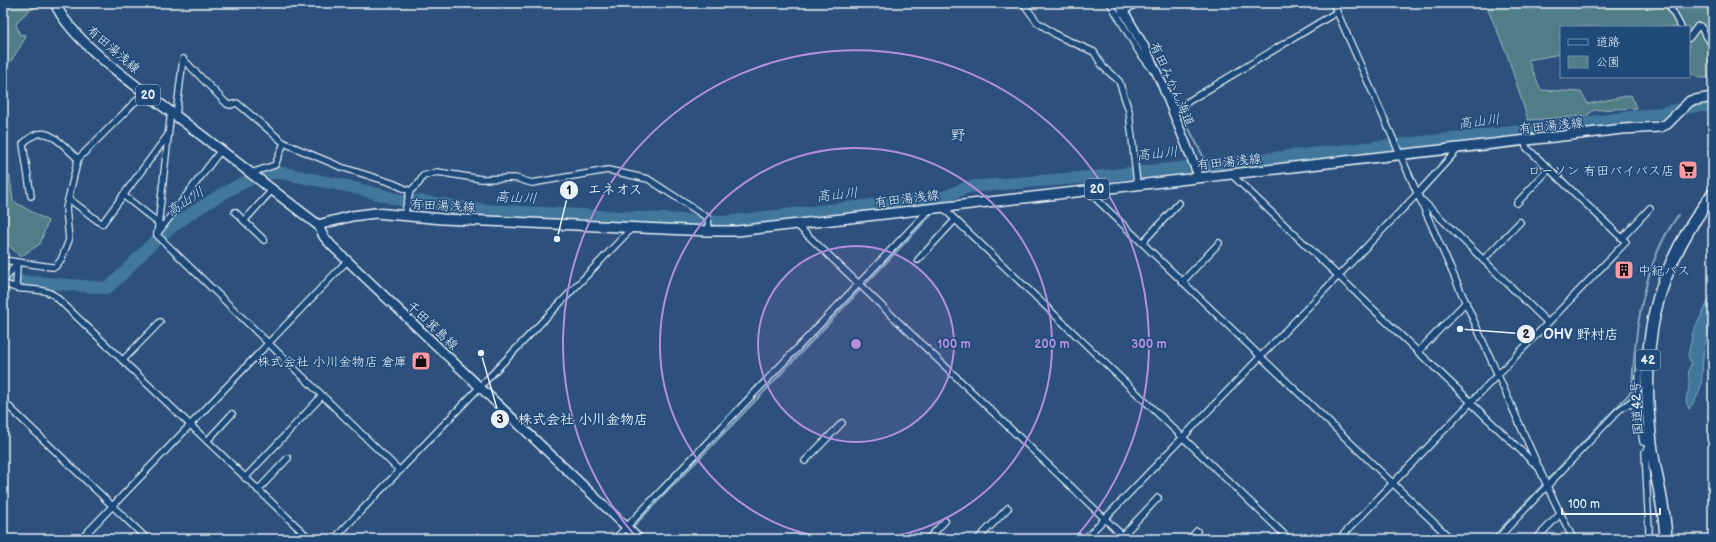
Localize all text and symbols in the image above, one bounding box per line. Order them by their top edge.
street label: 有田湯浅線 [84,22,144,78]
legend [1560,26,1690,78]
text: 道路 [1596,35,1620,50]
street label: 有田みかん海道 [1146,40,1198,129]
text: 公園 [1596,55,1620,70]
road number: 20 [136,85,160,105]
water label: 高山川 [1457,111,1501,132]
street label: 有田湯浅線 [1518,115,1585,137]
district label: 野 [950,126,966,145]
water label: 高山川 [1135,143,1179,164]
street label: 有田湯浅線 [1196,151,1263,173]
supermarket icon: ローソン 有田バイパス店 [1677,159,1699,181]
place label: ローソン 有田バイパス店 [1528,163,1674,179]
callout: エネオス [559,177,651,203]
road number: 20 [1085,179,1109,199]
text: エネオス [587,181,643,198]
water label: 高山川 [163,183,208,220]
text: 1 [566,183,572,198]
water label: 高山川 [815,184,859,205]
street label: 有田湯浅線 [874,187,941,211]
water label: 高山川 [495,188,537,207]
street label: 有田湯浅線 [410,196,477,216]
building icon: 中紀バス [1613,259,1635,281]
place label: 中紀バス [1638,263,1690,279]
street label: 千田箕島線 [403,298,462,354]
callout: OHV 野村店 [1516,321,1627,347]
text: OHV 野村店 [1544,326,1619,343]
text: 2 [1522,327,1530,342]
centre of rings [849,337,863,351]
text: 100 m [937,337,971,352]
text: 200 m [1034,337,1070,352]
text: 300 m [1131,337,1167,352]
shop icon: 株式会社 小川金物店 倉庫 [410,350,432,372]
road number: 42 [1636,350,1660,370]
place label: 株式会社 小川金物店 倉庫 [257,354,407,370]
street label: 国道42号 [1628,380,1646,436]
callout: 株式会社 小川金物店 [490,406,656,432]
text: 株式会社 小川金物店 [518,411,648,428]
text: 3 [496,412,504,427]
scale bar [1562,490,1660,516]
text: 100 m [1568,497,1600,512]

